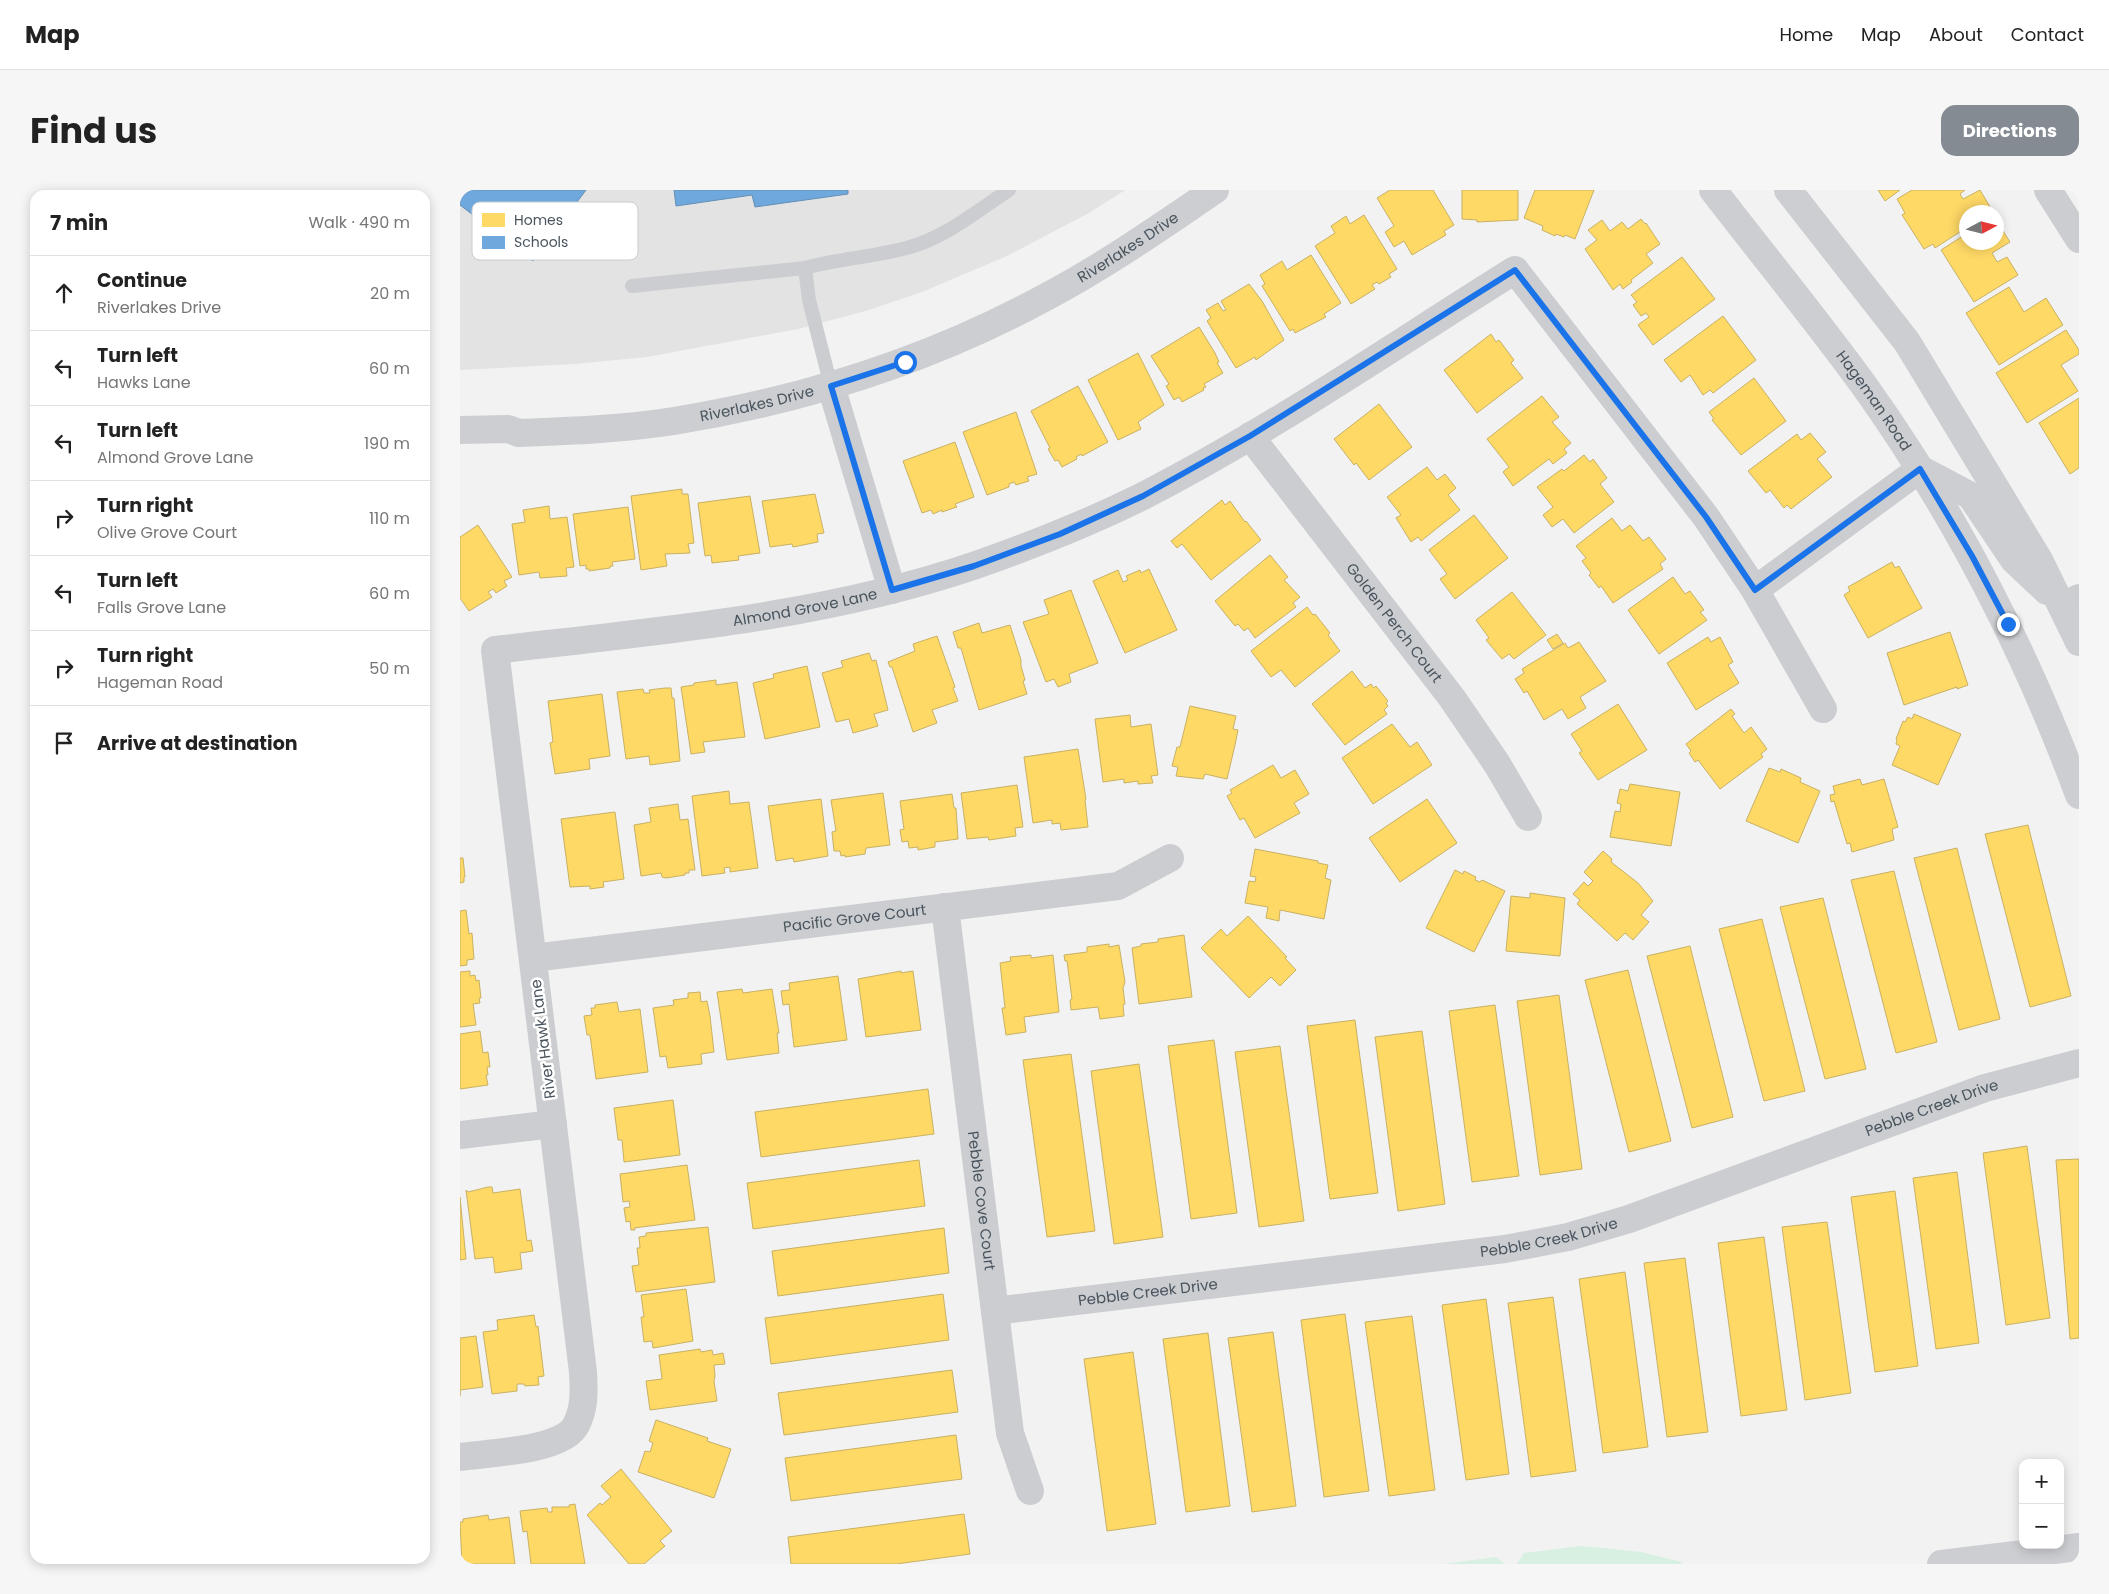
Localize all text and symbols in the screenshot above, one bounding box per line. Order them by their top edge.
text: Map [25,18,80,51]
text: Home [1779,22,1833,47]
text: Map [1861,22,1901,47]
text: About [1929,22,1983,47]
text: Contact [2011,22,2084,47]
button: Directions [1941,105,2079,156]
text: Find us [30,106,157,155]
legend [472,202,638,260]
north arrow [1959,205,2004,250]
street label: Riverlakes Drive [1073,207,1183,287]
text: 7 min [50,208,108,237]
text: Homes [514,210,563,230]
text: Walk · 490 m [309,211,410,234]
text: Schools [514,232,568,252]
text: Continue [97,267,187,294]
icon: ahead [50,279,78,307]
text: 20 m [370,282,410,305]
text: Riverlakes Drive [97,296,221,319]
text: Turn left [97,342,178,369]
street label: Hageman Road [1832,346,1917,455]
route start [894,351,917,374]
icon: left [50,354,78,382]
text: 60 m [369,357,410,380]
text: Hawks Lane [97,371,191,394]
street label: Riverlakes Drive [698,380,816,426]
text: Turn left [97,417,178,444]
icon: left [50,429,78,457]
text: 190 m [364,432,410,455]
text: Almond Grove Lane [97,446,253,469]
text: Turn right [97,492,193,519]
icon: right [50,504,78,532]
text: 110 m [369,507,410,530]
text: Olive Grove Court [97,521,237,544]
street label: Golden Perch Court [1342,558,1447,687]
text: Turn left [97,567,178,594]
icon: left [50,579,78,607]
text: 60 m [369,582,410,605]
street label: Almond Grove Lane [731,583,879,631]
text: Falls Grove Lane [97,596,226,619]
route end [1997,613,2020,636]
text: Turn right [97,642,193,669]
icon: right [50,654,78,682]
text: 50 m [369,657,410,680]
text: Hageman Road [97,671,223,694]
icon: arrive [50,729,78,757]
text: Arrive at destination [97,730,298,757]
street label: Pacific Grove Court [782,899,927,937]
street label: River Hawk Lane [525,978,560,1100]
street label: Pebble Creek Drive [1862,1074,2001,1141]
street label: Pebble Cove Court [963,1130,1001,1272]
street label: Pebble Creek Drive [1479,1212,1620,1262]
street label: Pebble Creek Drive [1077,1273,1219,1311]
map controls [2019,1459,2064,1549]
button: + [2019,1459,2064,1504]
button: − [2019,1504,2064,1549]

